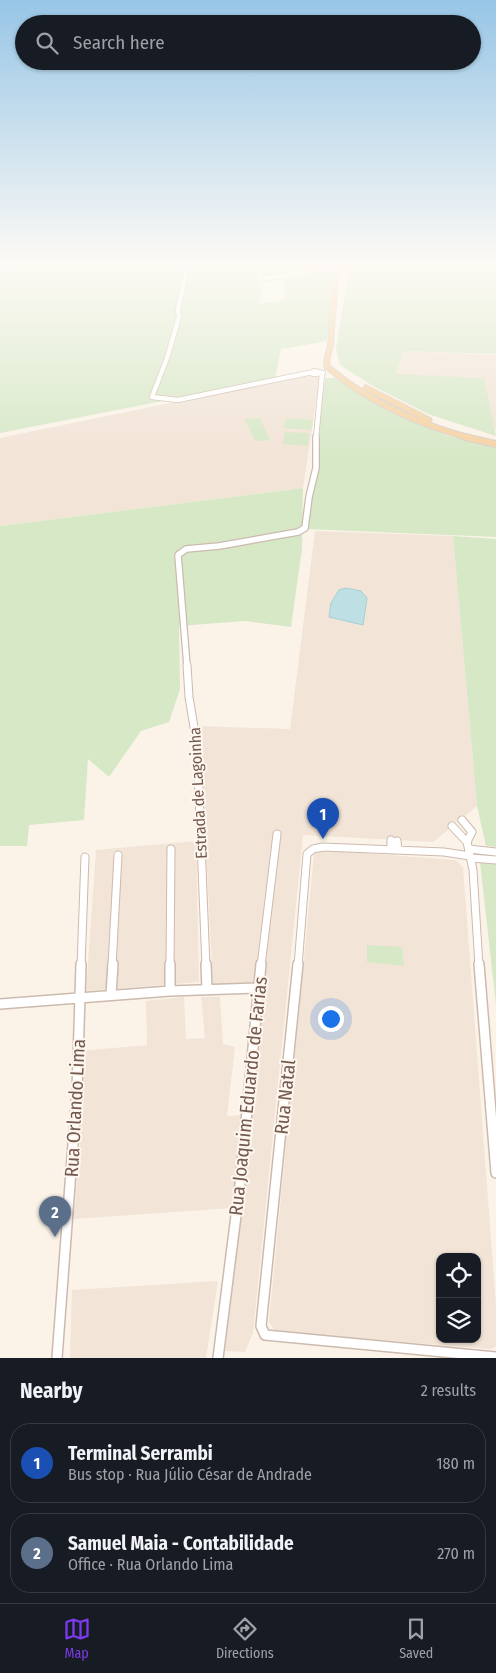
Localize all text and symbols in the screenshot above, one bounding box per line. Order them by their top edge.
search box [15,15,481,70]
icon: search [33,29,61,57]
text: Search here [73,31,165,54]
street label: Estrada de Lagoinha [185,726,211,859]
pin: 1 [307,798,339,839]
street label: Rua Joaquim Eduardo de Farias [224,975,272,1217]
your location [318,1006,344,1032]
street label: Rua Orlando Lima [60,1038,90,1178]
street label: Rua Natal [270,1058,300,1136]
pin: 2 [39,1196,71,1237]
map controls [436,1253,481,1343]
button: locate [436,1253,481,1298]
button: layers [436,1298,481,1343]
text: Nearby [20,1378,82,1404]
text: 2 results [421,1381,476,1400]
text: Terminal Serrambi [68,1442,213,1465]
text: 1 [34,1454,40,1473]
text: 180 m [436,1454,475,1473]
text: Bus stop · Rua Júlio César de Andrade [68,1465,312,1484]
text: Samuel Maia - Contabilidade [68,1532,294,1555]
text: 2 [33,1544,41,1563]
text: 270 m [437,1544,475,1563]
text: Office · Rua Orlando Lima [68,1555,233,1574]
tab: Map [63,1615,91,1662]
tab: Directions [216,1615,274,1662]
tab: Saved [399,1615,433,1662]

